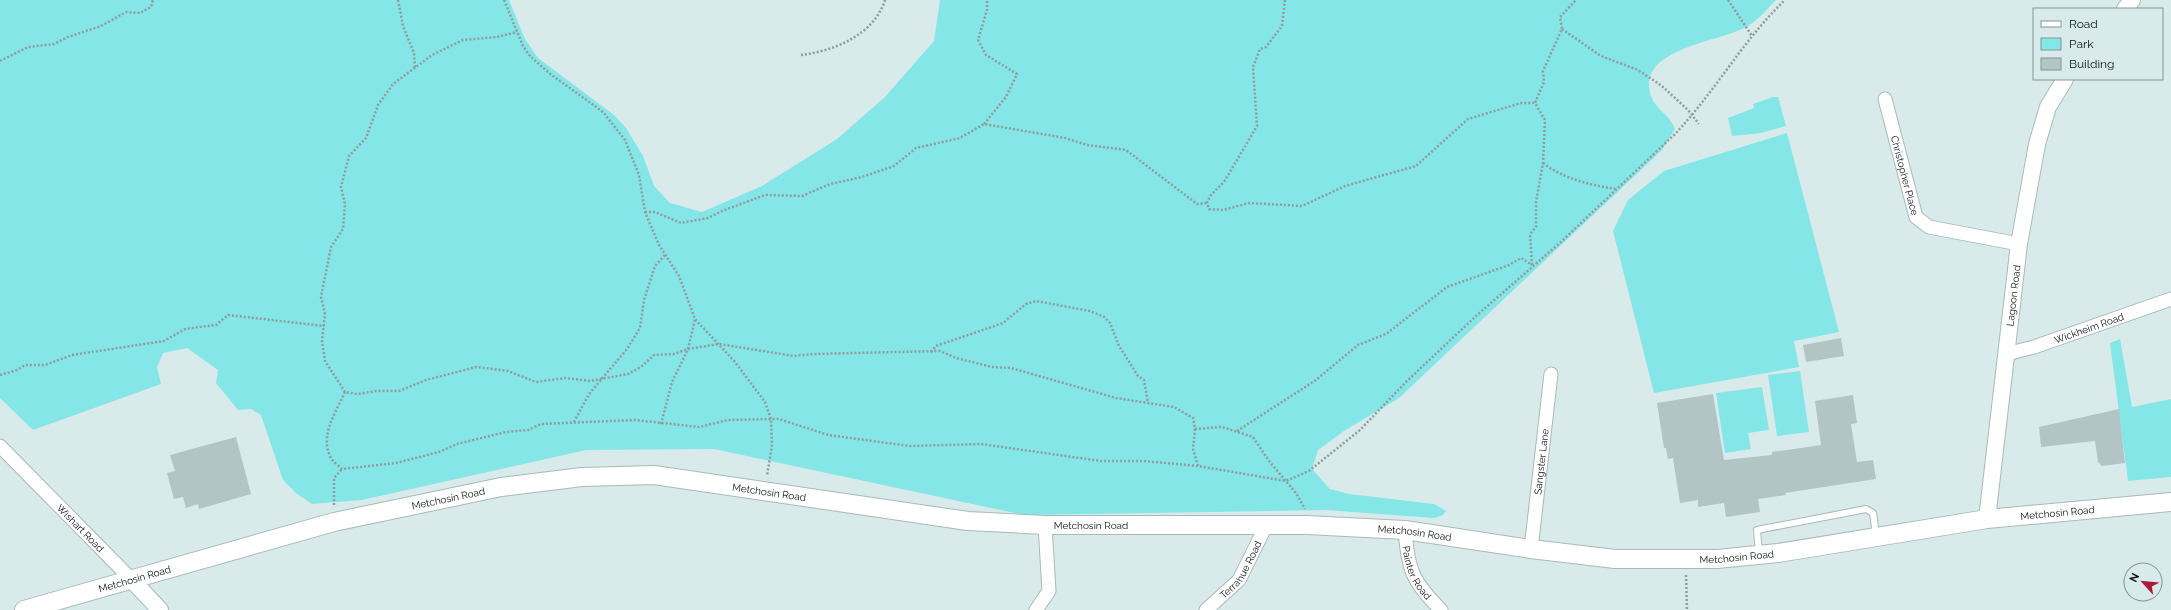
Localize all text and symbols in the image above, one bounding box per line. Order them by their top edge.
legend [2033,8,2163,80]
text: Road [2069,17,2098,31]
text: Park [2069,37,2094,51]
text: Building [2069,57,2115,71]
street label: Christopher Place [1889,134,1921,217]
street label: Lagoon Road [2004,264,2022,327]
street label: Wickheim Road [2053,310,2125,345]
street label: Sangster Lane [1532,428,1550,495]
street label: Metchosin Road [732,481,807,503]
street label: Metchosin Road [411,485,486,511]
street label: Wishart Road [55,502,106,554]
street label: Metchosin Road [2020,504,2095,521]
street label: Metchosin Road [1054,520,1128,531]
street label: Metchosin Road [1377,523,1452,542]
street label: Terrahue Road [1217,539,1263,600]
street label: Painter Road [1401,545,1434,602]
street label: Metchosin Road [1700,548,1774,565]
north arrow [2123,562,2163,602]
street label: Metchosin Road [97,563,172,594]
text: N [2127,571,2142,584]

